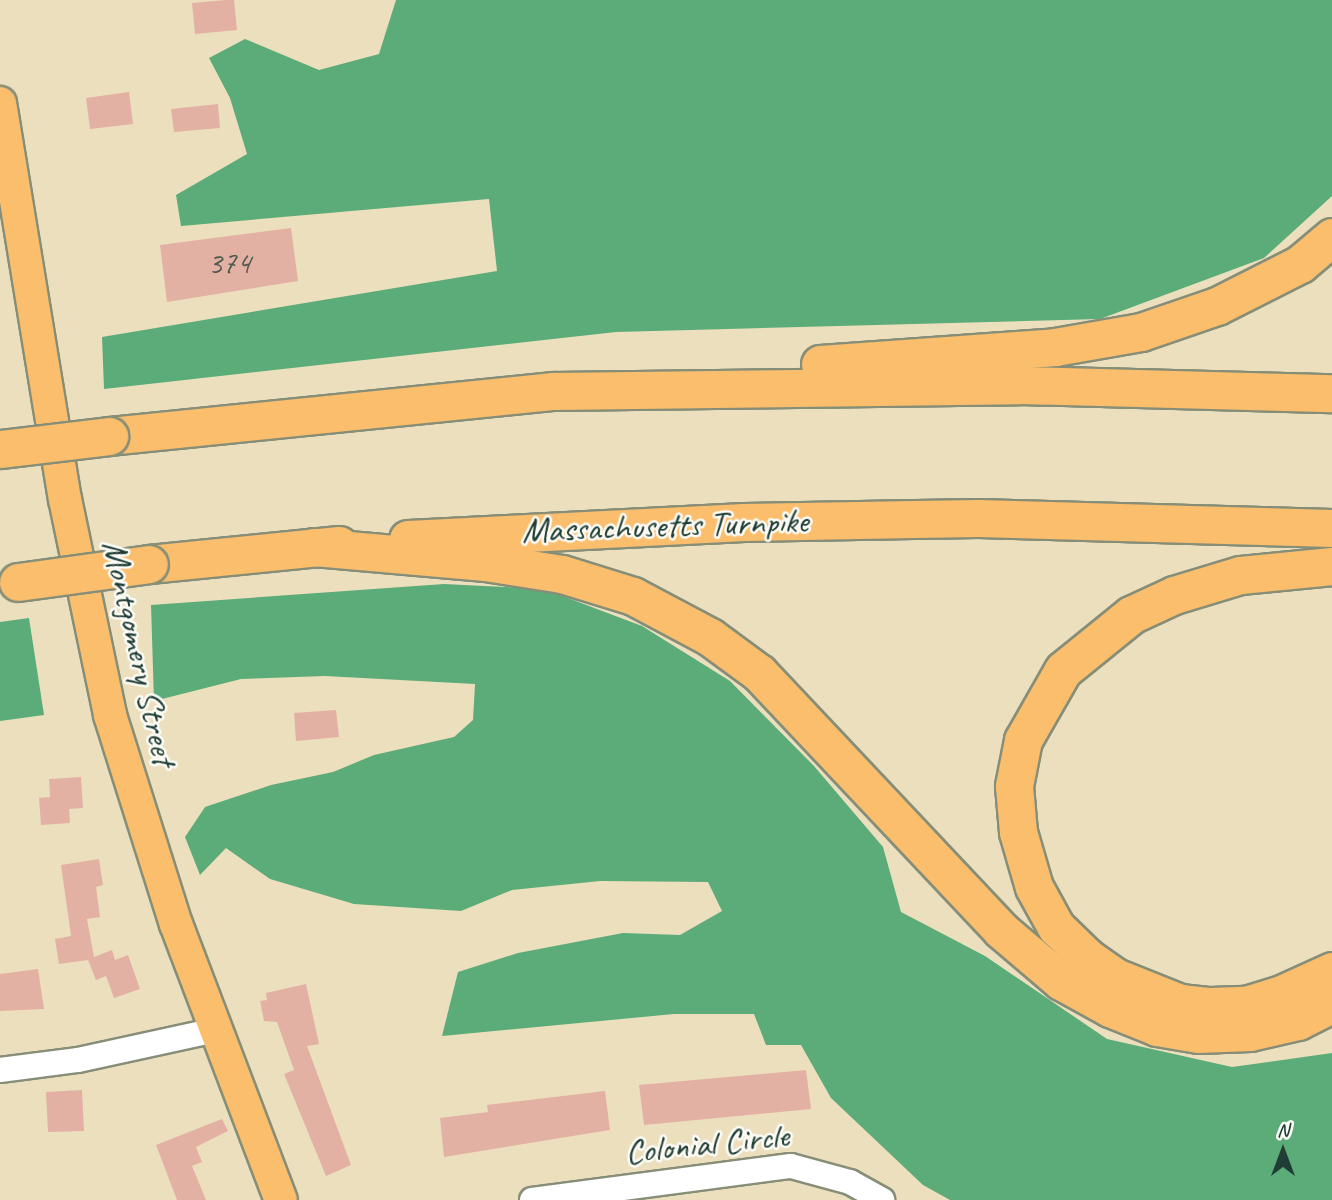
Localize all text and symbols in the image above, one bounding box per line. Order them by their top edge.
house number: 374 [207,244,251,282]
street label: Massachusetts Turnpike [522,500,808,552]
street label: Montgomery Street [93,536,185,770]
street label: Colonial Circle [623,1115,791,1173]
north arrow [1248,1116,1318,1186]
text: N [1277,1118,1289,1142]

